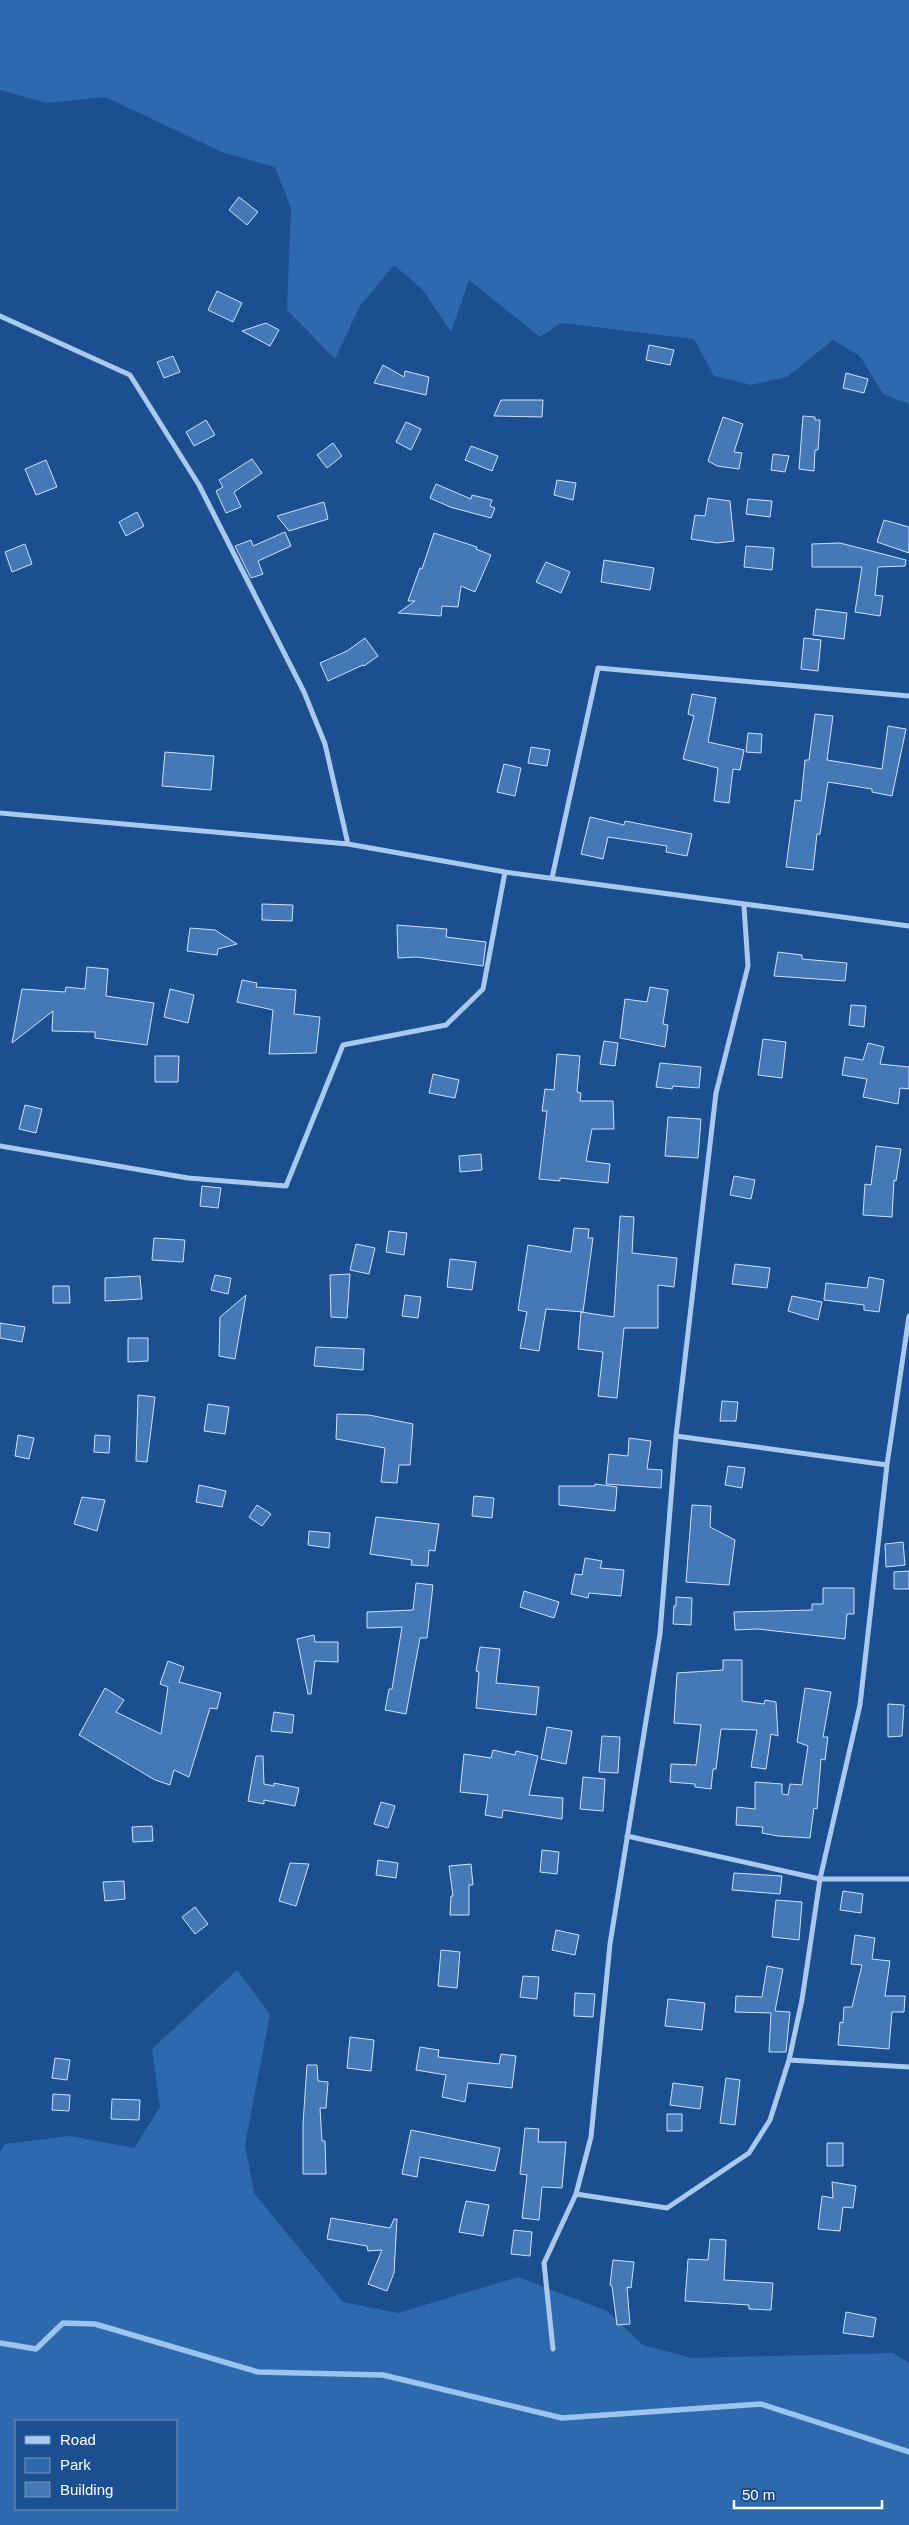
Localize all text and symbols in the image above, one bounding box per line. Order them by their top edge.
legend [15,2420,178,2510]
text: Road [60,2431,96,2448]
text: Park [60,2456,91,2473]
scale bar [734,2478,882,2510]
text: Building [60,2481,113,2498]
text: 50 m [742,2486,775,2503]

